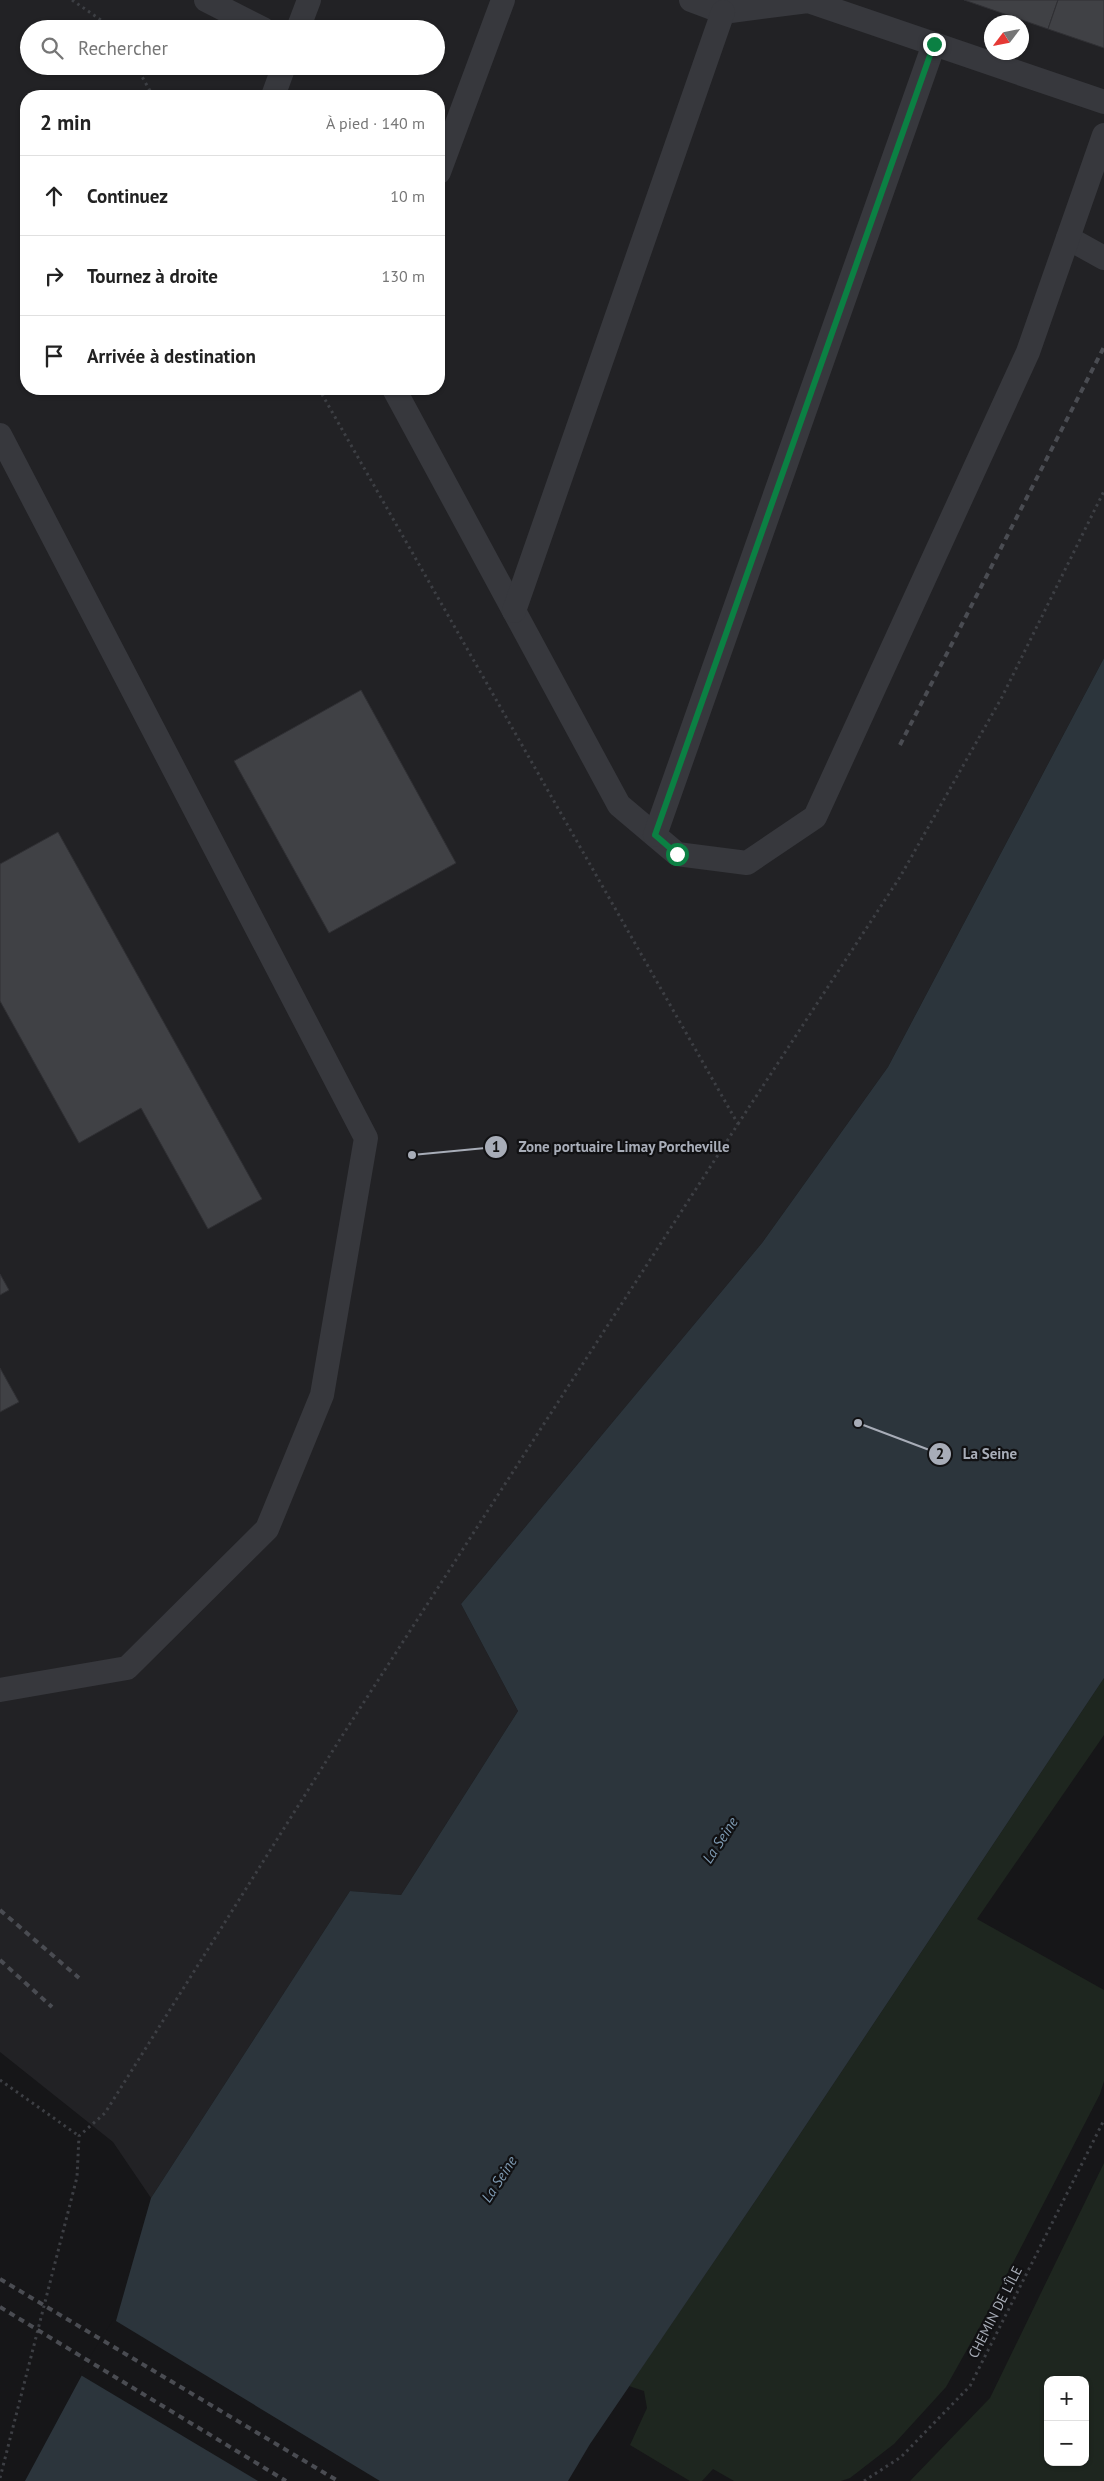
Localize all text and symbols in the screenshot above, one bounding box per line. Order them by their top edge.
north arrow [984,15,1029,60]
search box [20,20,445,75]
route end [923,33,946,56]
icon: search [38,34,66,62]
text: Rechercher [78,36,168,60]
text: 2 min [40,109,91,136]
text: À pied · 140 m [326,113,425,133]
icon: ahead [40,182,68,210]
text: Continuez [87,184,168,208]
text: 10 m [390,186,425,206]
icon: right [40,262,68,290]
text: Tournez à droite [87,264,218,288]
text: 130 m [382,266,425,286]
icon: arrive [40,342,68,370]
text: Arrivée à destination [87,344,256,368]
route start [666,843,689,866]
callout: Zone portuaire Limay Porcheville [483,1132,740,1162]
text: 1 [492,1137,500,1156]
text: Zone portuaire Limay Porcheville [518,1137,730,1156]
callout: La Seine [928,1439,1027,1469]
text: 2 [936,1444,944,1463]
text: La Seine [963,1444,1018,1463]
water label: La Seine [698,1813,742,1867]
water label: La Seine [477,2152,521,2206]
street label: CHEMIN DE L'ÎLE [964,2263,1026,2361]
map controls [1044,2376,1089,2466]
button: + [1044,2376,1089,2421]
button: − [1044,2421,1089,2466]

